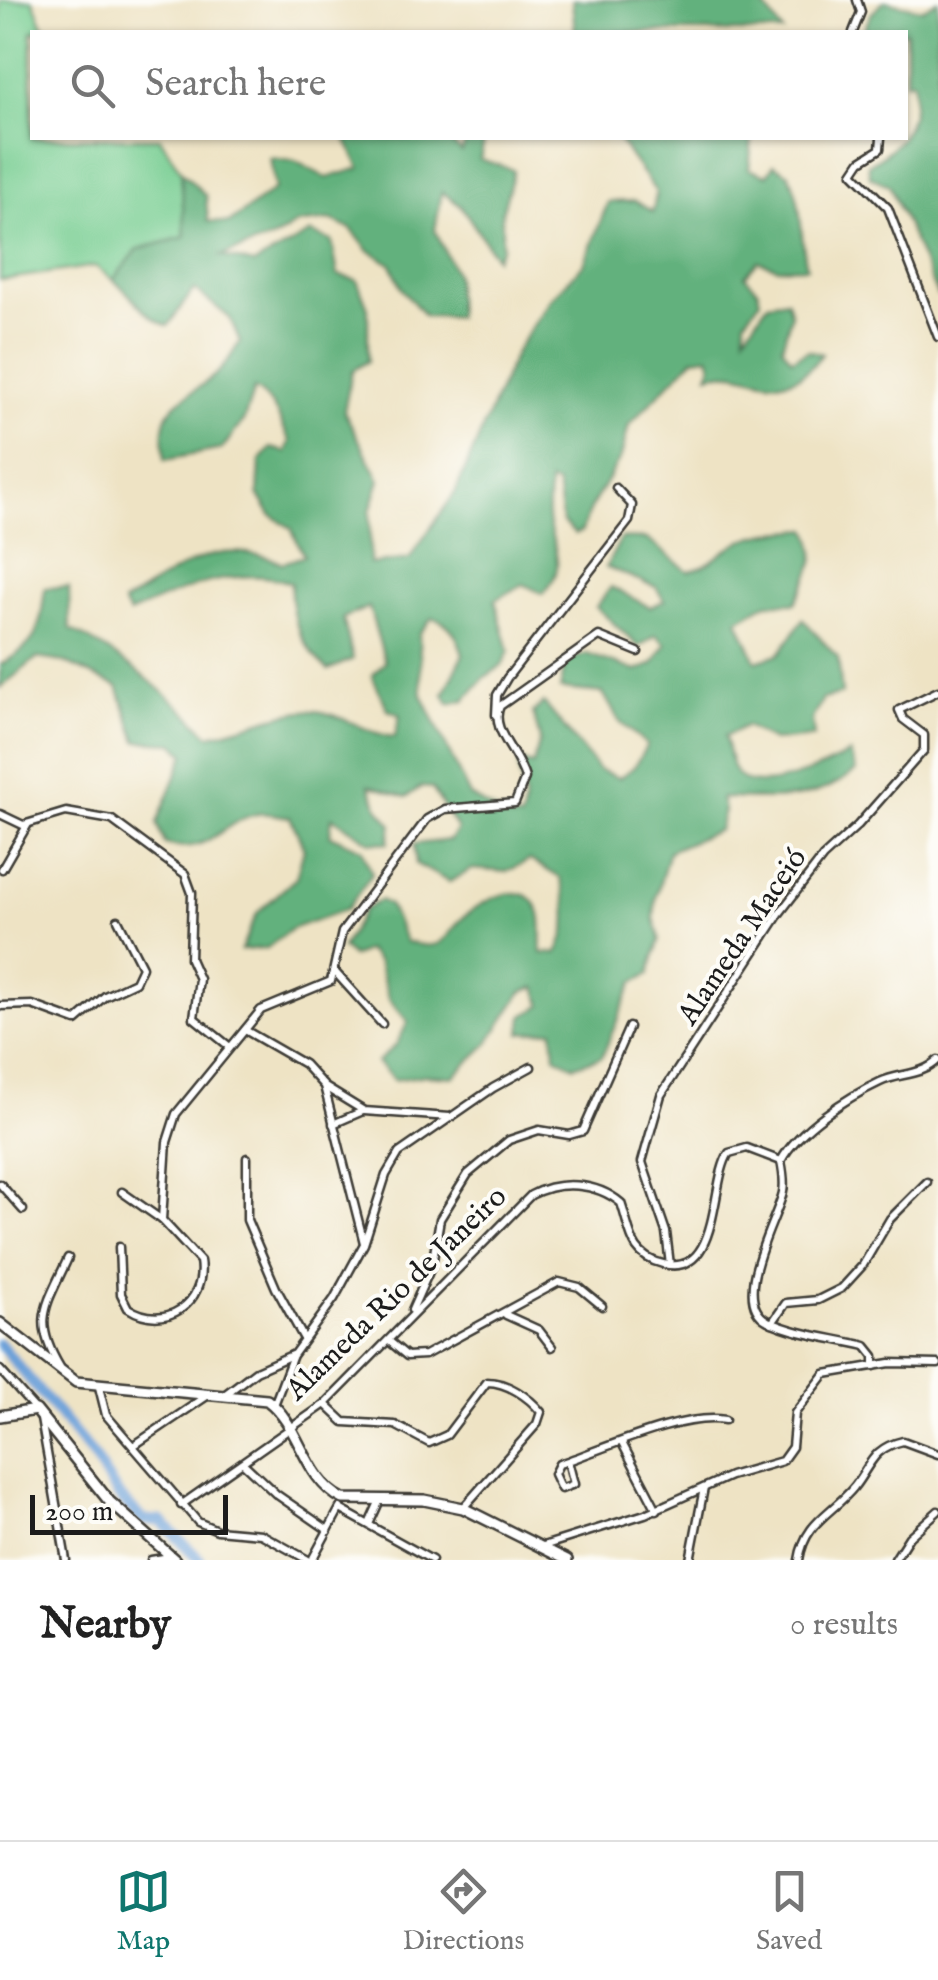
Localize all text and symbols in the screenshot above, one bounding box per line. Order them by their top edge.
search box [30,30,908,140]
icon: search [65,58,120,113]
text: Search here [145,61,326,109]
street label: Alameda Maceió [669,841,816,1034]
street label: Alameda Rio de Janeiro [278,1179,515,1410]
scale bar [30,1490,228,1534]
text: 200 m [45,1495,113,1530]
text: Nearby [40,1599,171,1652]
text: 0 results [790,1605,898,1646]
tab: Map [116,1864,171,1959]
tab: Directions [402,1864,524,1959]
tab: Saved [756,1864,822,1959]

